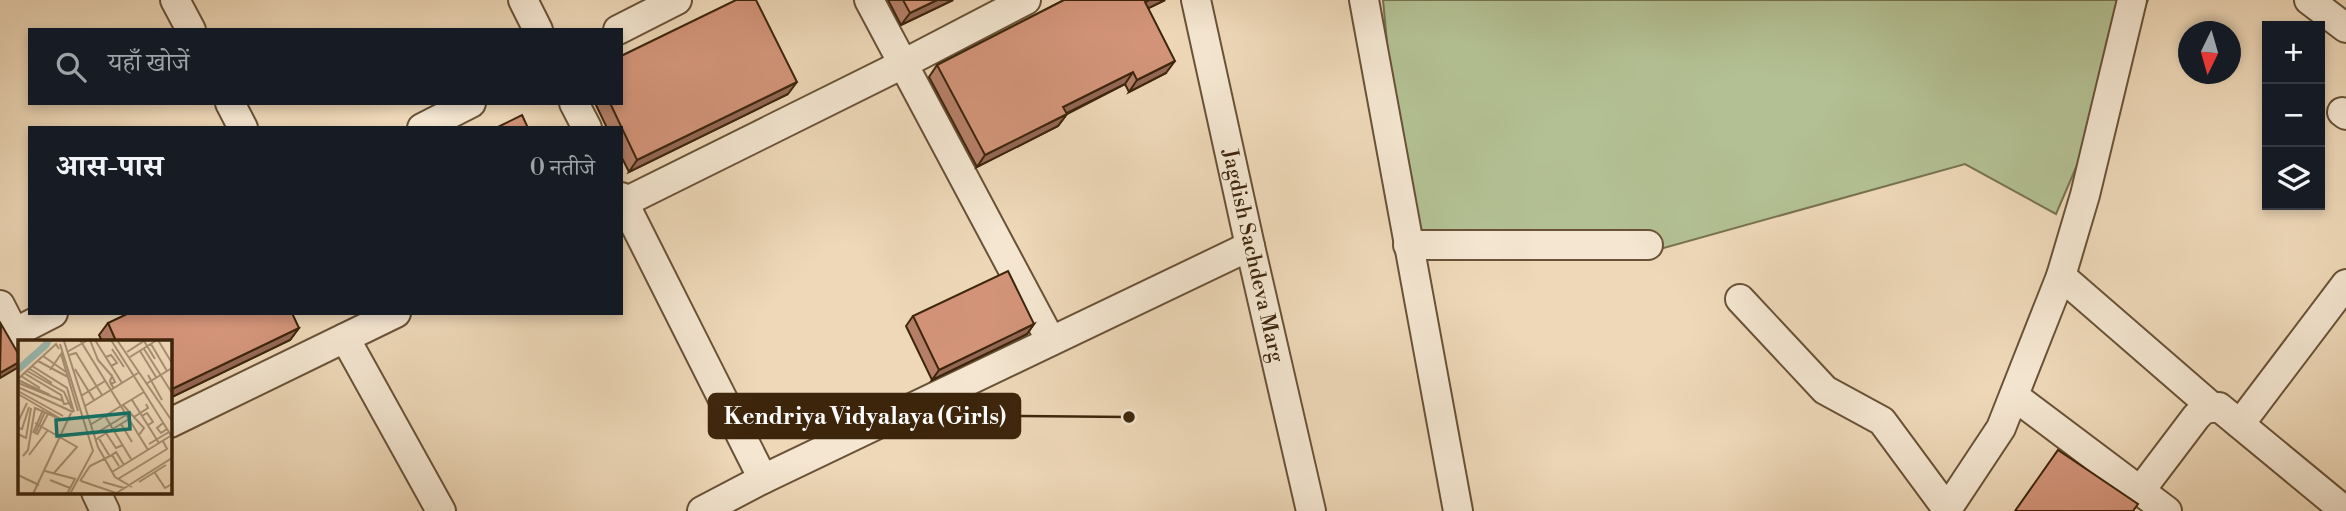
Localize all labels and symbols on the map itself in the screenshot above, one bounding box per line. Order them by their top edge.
north arrow [2178,21,2241,84]
street label: Jagdish Sachdeva Marg [1216,146,1289,365]
inset map [18,340,172,494]
callout: Kendriya Vidyalaya (Girls) [709,394,1020,438]
text: Kendriya Vidyalaya (Girls) [724,403,1006,431]

